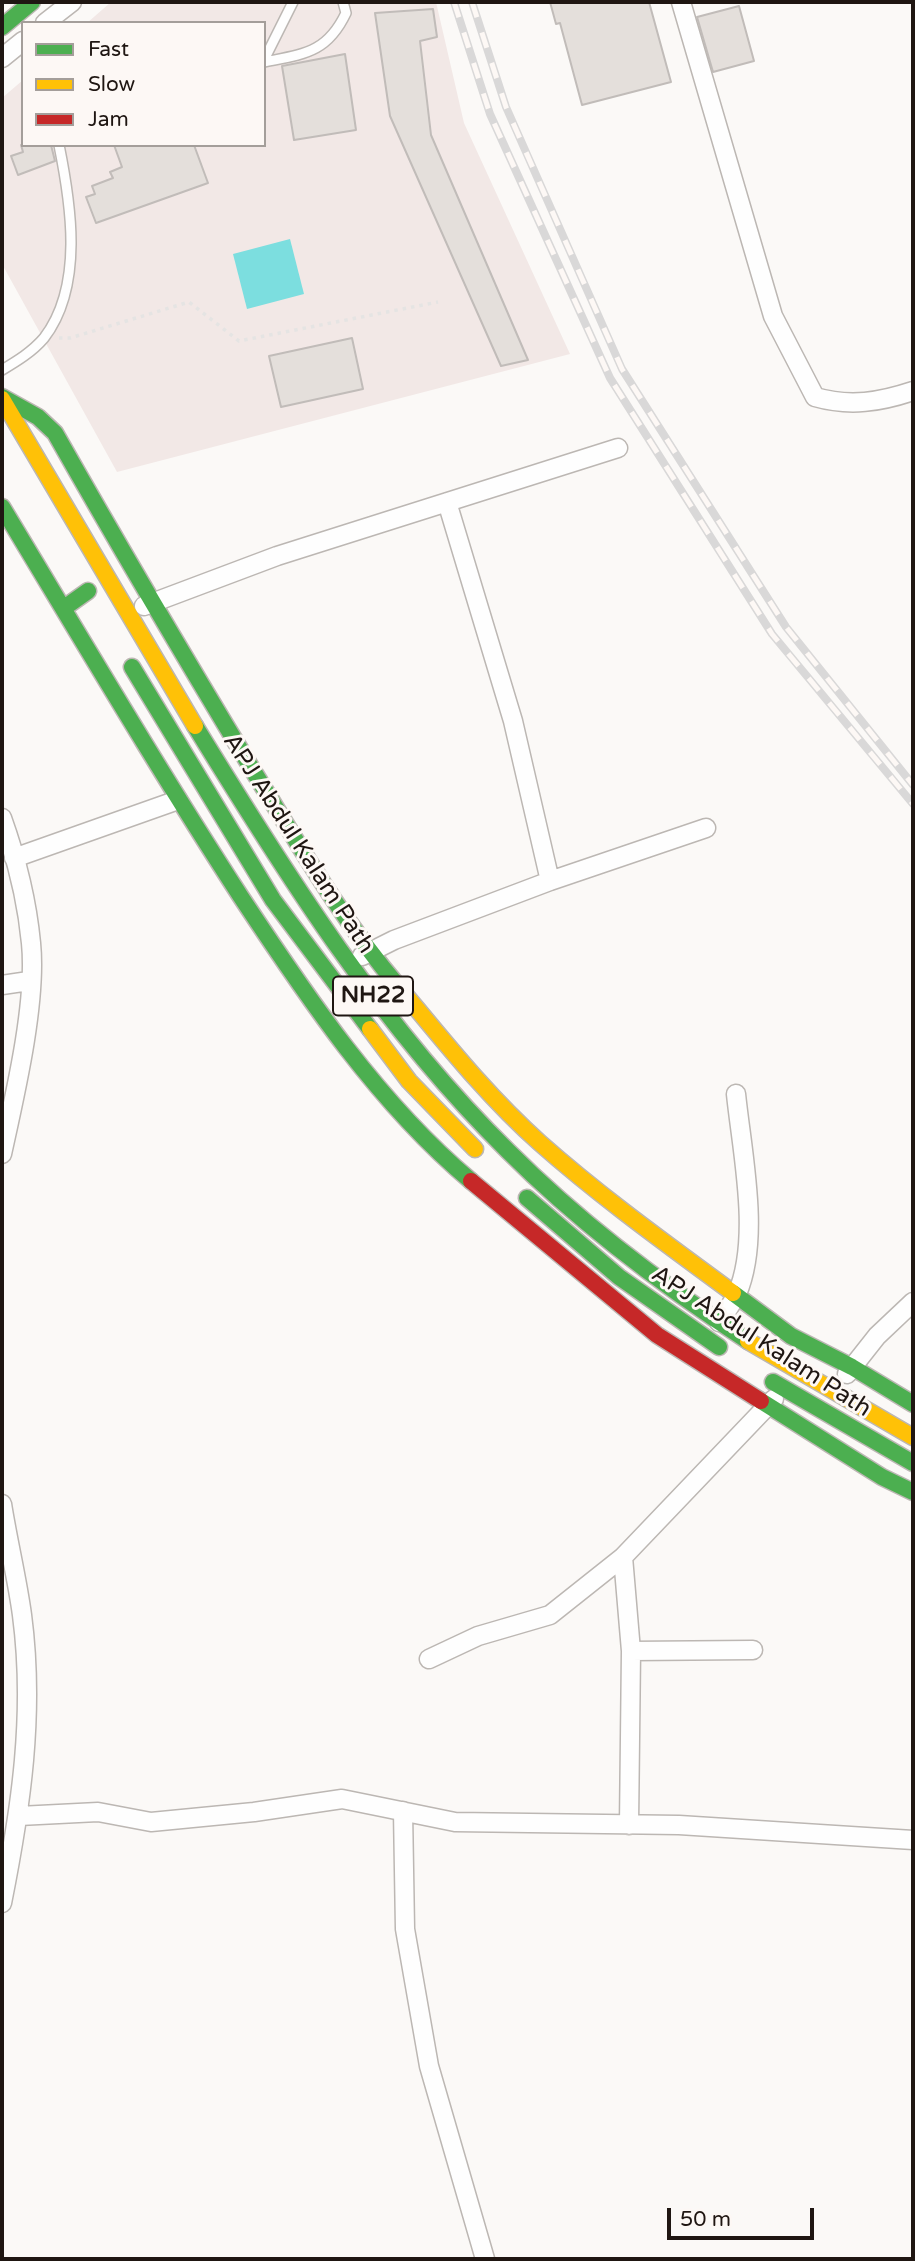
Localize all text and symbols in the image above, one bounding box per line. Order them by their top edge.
legend [21,21,266,147]
text: Fast [88,37,129,62]
text: Slow [88,72,135,97]
text: Jam [88,107,129,132]
street label: APJ Abdul Kalam Path [216,729,380,959]
road number: NH22 [333,976,413,1015]
street label: APJ Abdul Kalam Path [646,1260,876,1424]
scale bar [670,2194,817,2238]
text: 50 m [680,2207,731,2232]

